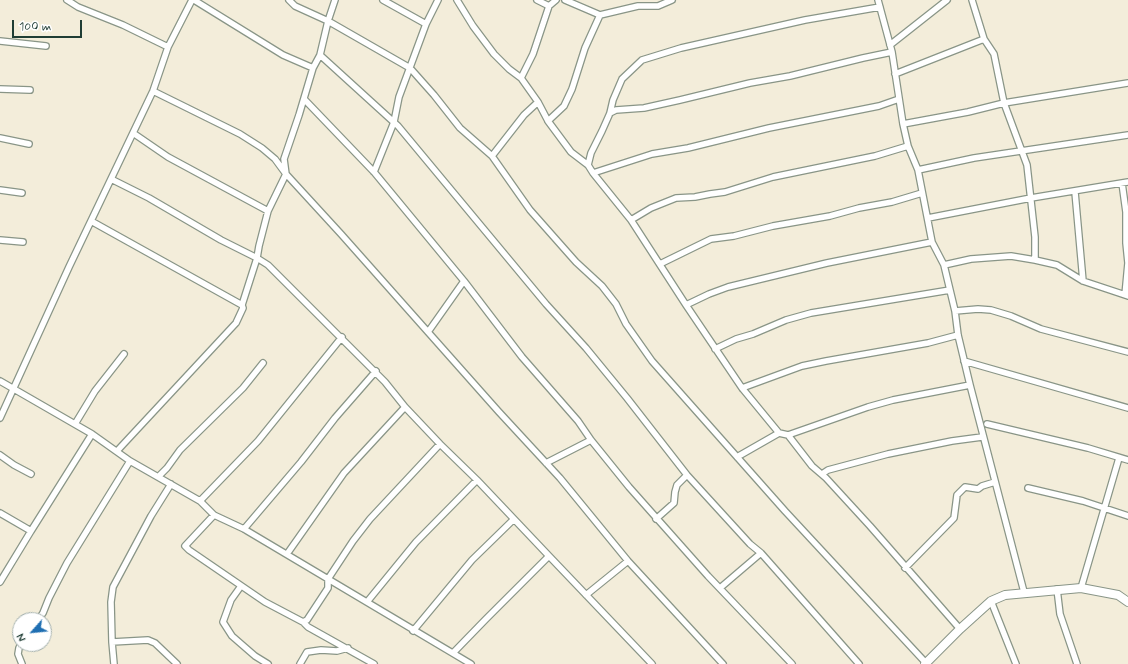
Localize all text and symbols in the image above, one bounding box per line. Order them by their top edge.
scale bar [14,12,84,38]
text: 100 m [19,19,51,35]
north arrow [12,612,52,652]
text: N [14,631,30,643]

